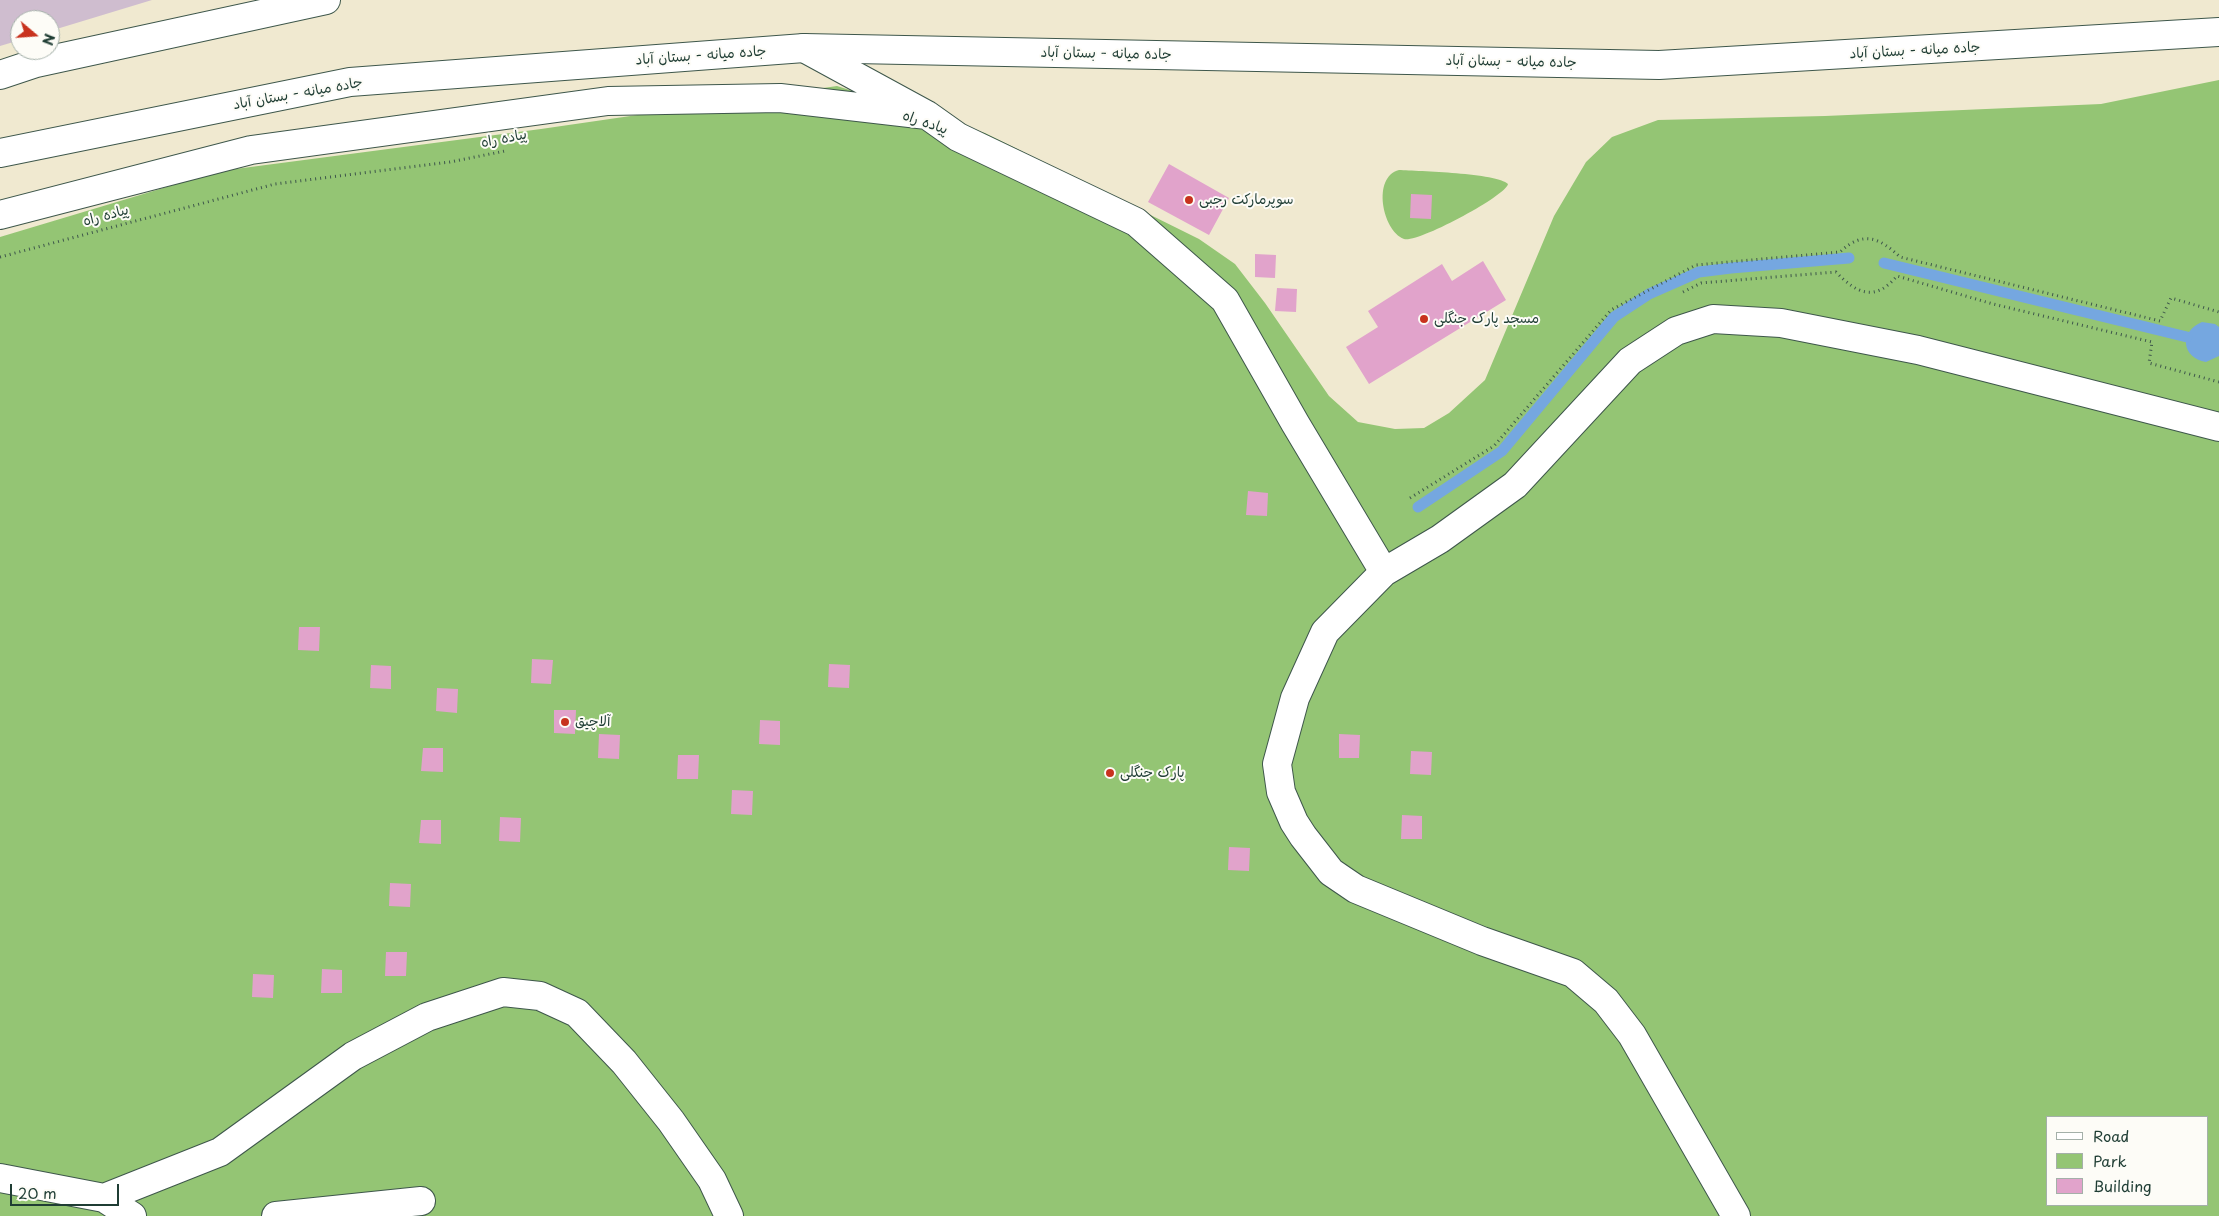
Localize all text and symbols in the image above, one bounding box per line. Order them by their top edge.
north arrow [10,10,60,60]
text: N [37,31,60,48]
street label: جاده میانه - بستان آباد [1849,39,1981,63]
street label: جاده میانه - بستان آباد [635,43,767,69]
street label: جاده میانه - بستان آباد [1040,44,1172,64]
street label: جاده میانه - بستان آباد [1445,52,1577,72]
street label: جاده میانه - بستان آباد [232,74,364,114]
street label: پیاده راه [900,107,950,139]
street label: پیاده راه [480,126,528,152]
place label: سوپرمارکت رجبی [1199,192,1294,208]
marker: سوپرمارکت رجبی [1183,194,1195,206]
street label: پیاده راه [81,202,131,230]
place label: مسجد پارک جنگلی [1434,311,1539,327]
marker: مسجد پارک جنگلی [1418,313,1430,325]
place label: آلاچیق [575,714,610,730]
marker: آلاچیق [559,716,571,728]
place label: پارک جنگلی [1120,765,1185,781]
marker: پارک جنگلی [1104,767,1116,779]
legend [2046,1116,2209,1206]
text: Road [2093,1124,2129,1147]
text: Park [2093,1149,2127,1172]
scale bar [12,1174,121,1206]
text: Building [2093,1174,2152,1197]
text: 20 m [18,1181,57,1204]

